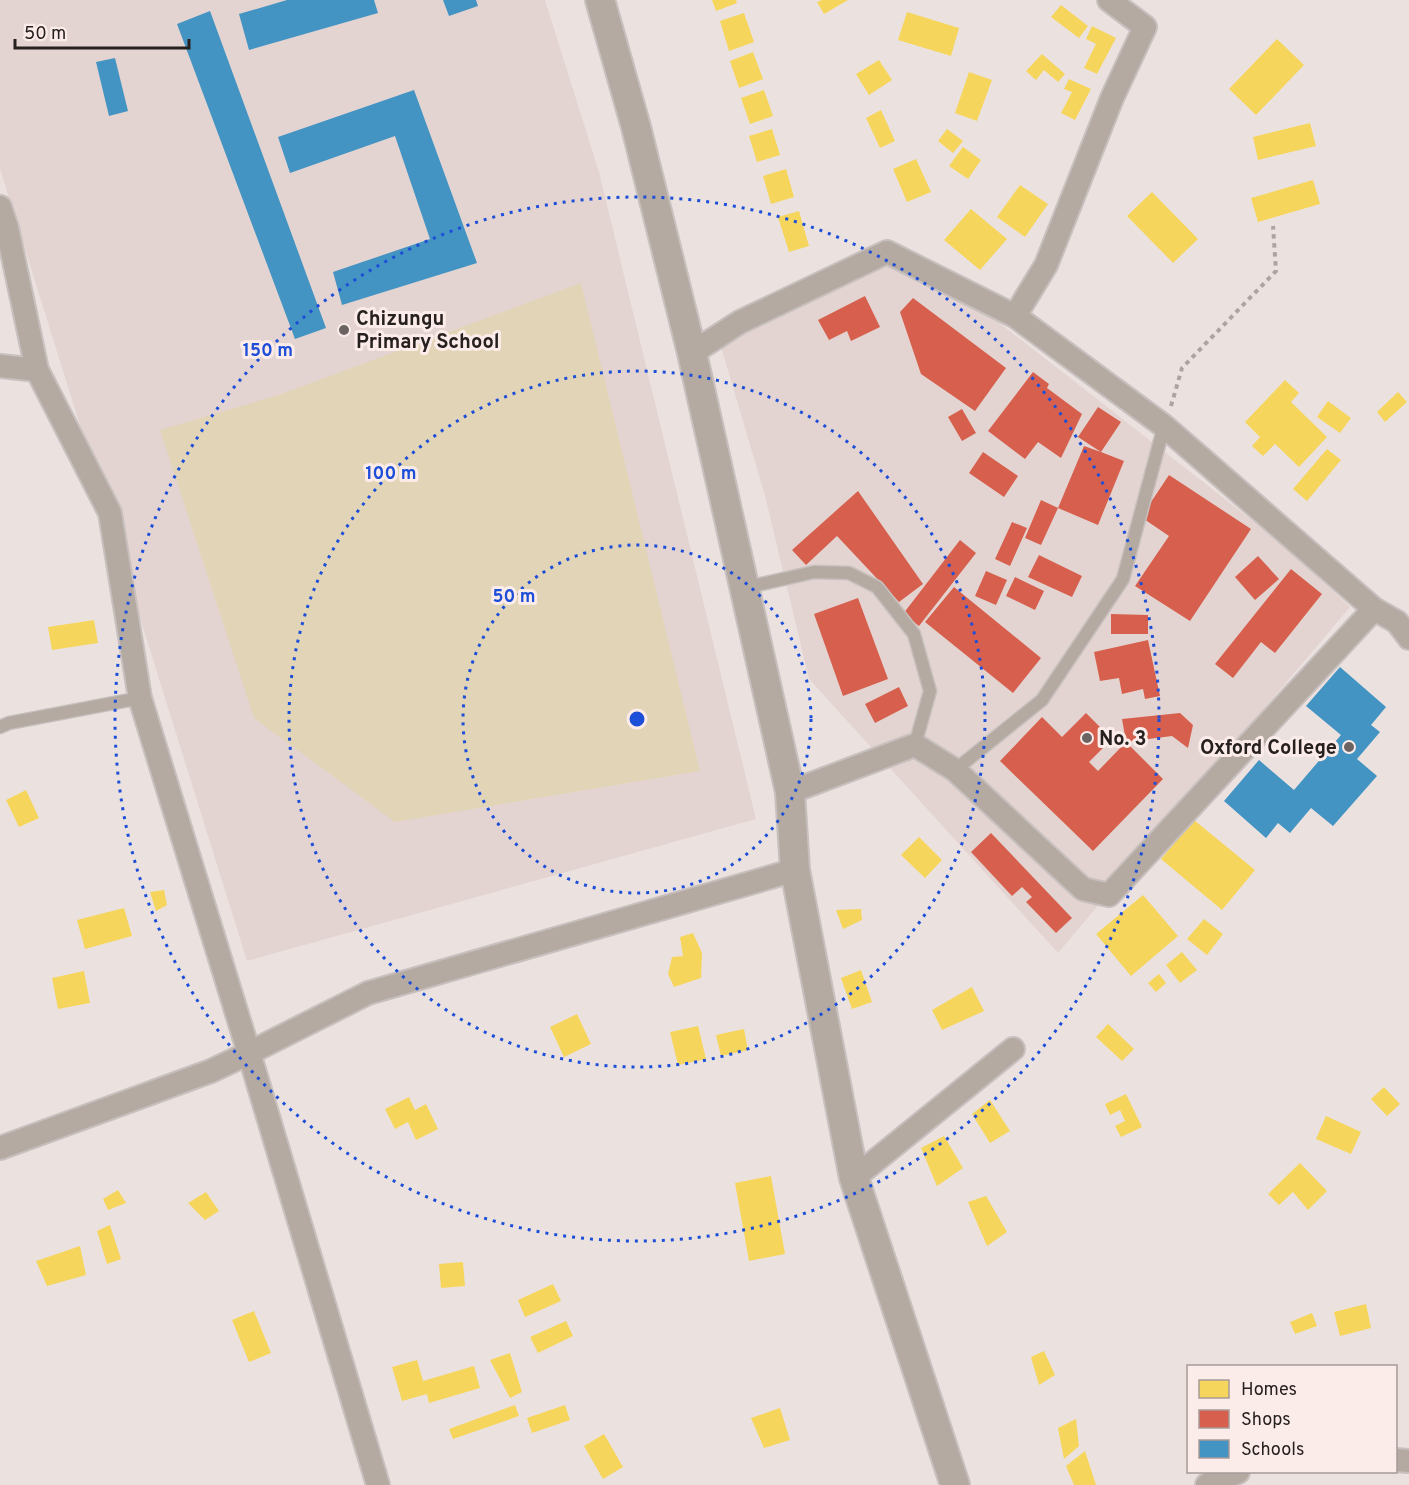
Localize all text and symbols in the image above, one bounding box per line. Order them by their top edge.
scale bar [15,12,189,50]
text: 50 m [24,23,66,46]
place label: Chizungu Primary School [356,307,500,356]
marker: Chizungu Primary School [337,323,351,337]
text: 150 m [243,340,293,363]
text: 100 m [365,463,417,486]
text: 50 m [492,586,536,609]
centre of rings [627,709,647,729]
place label: No. 3 [1099,727,1146,753]
marker: No. 3 [1080,731,1094,745]
place label: Oxford College [1200,736,1337,762]
marker: Oxford College [1342,740,1356,754]
legend [1187,1365,1397,1473]
text: Homes [1241,1379,1297,1402]
text: Shops [1241,1409,1291,1432]
text: Schools [1241,1439,1304,1462]

